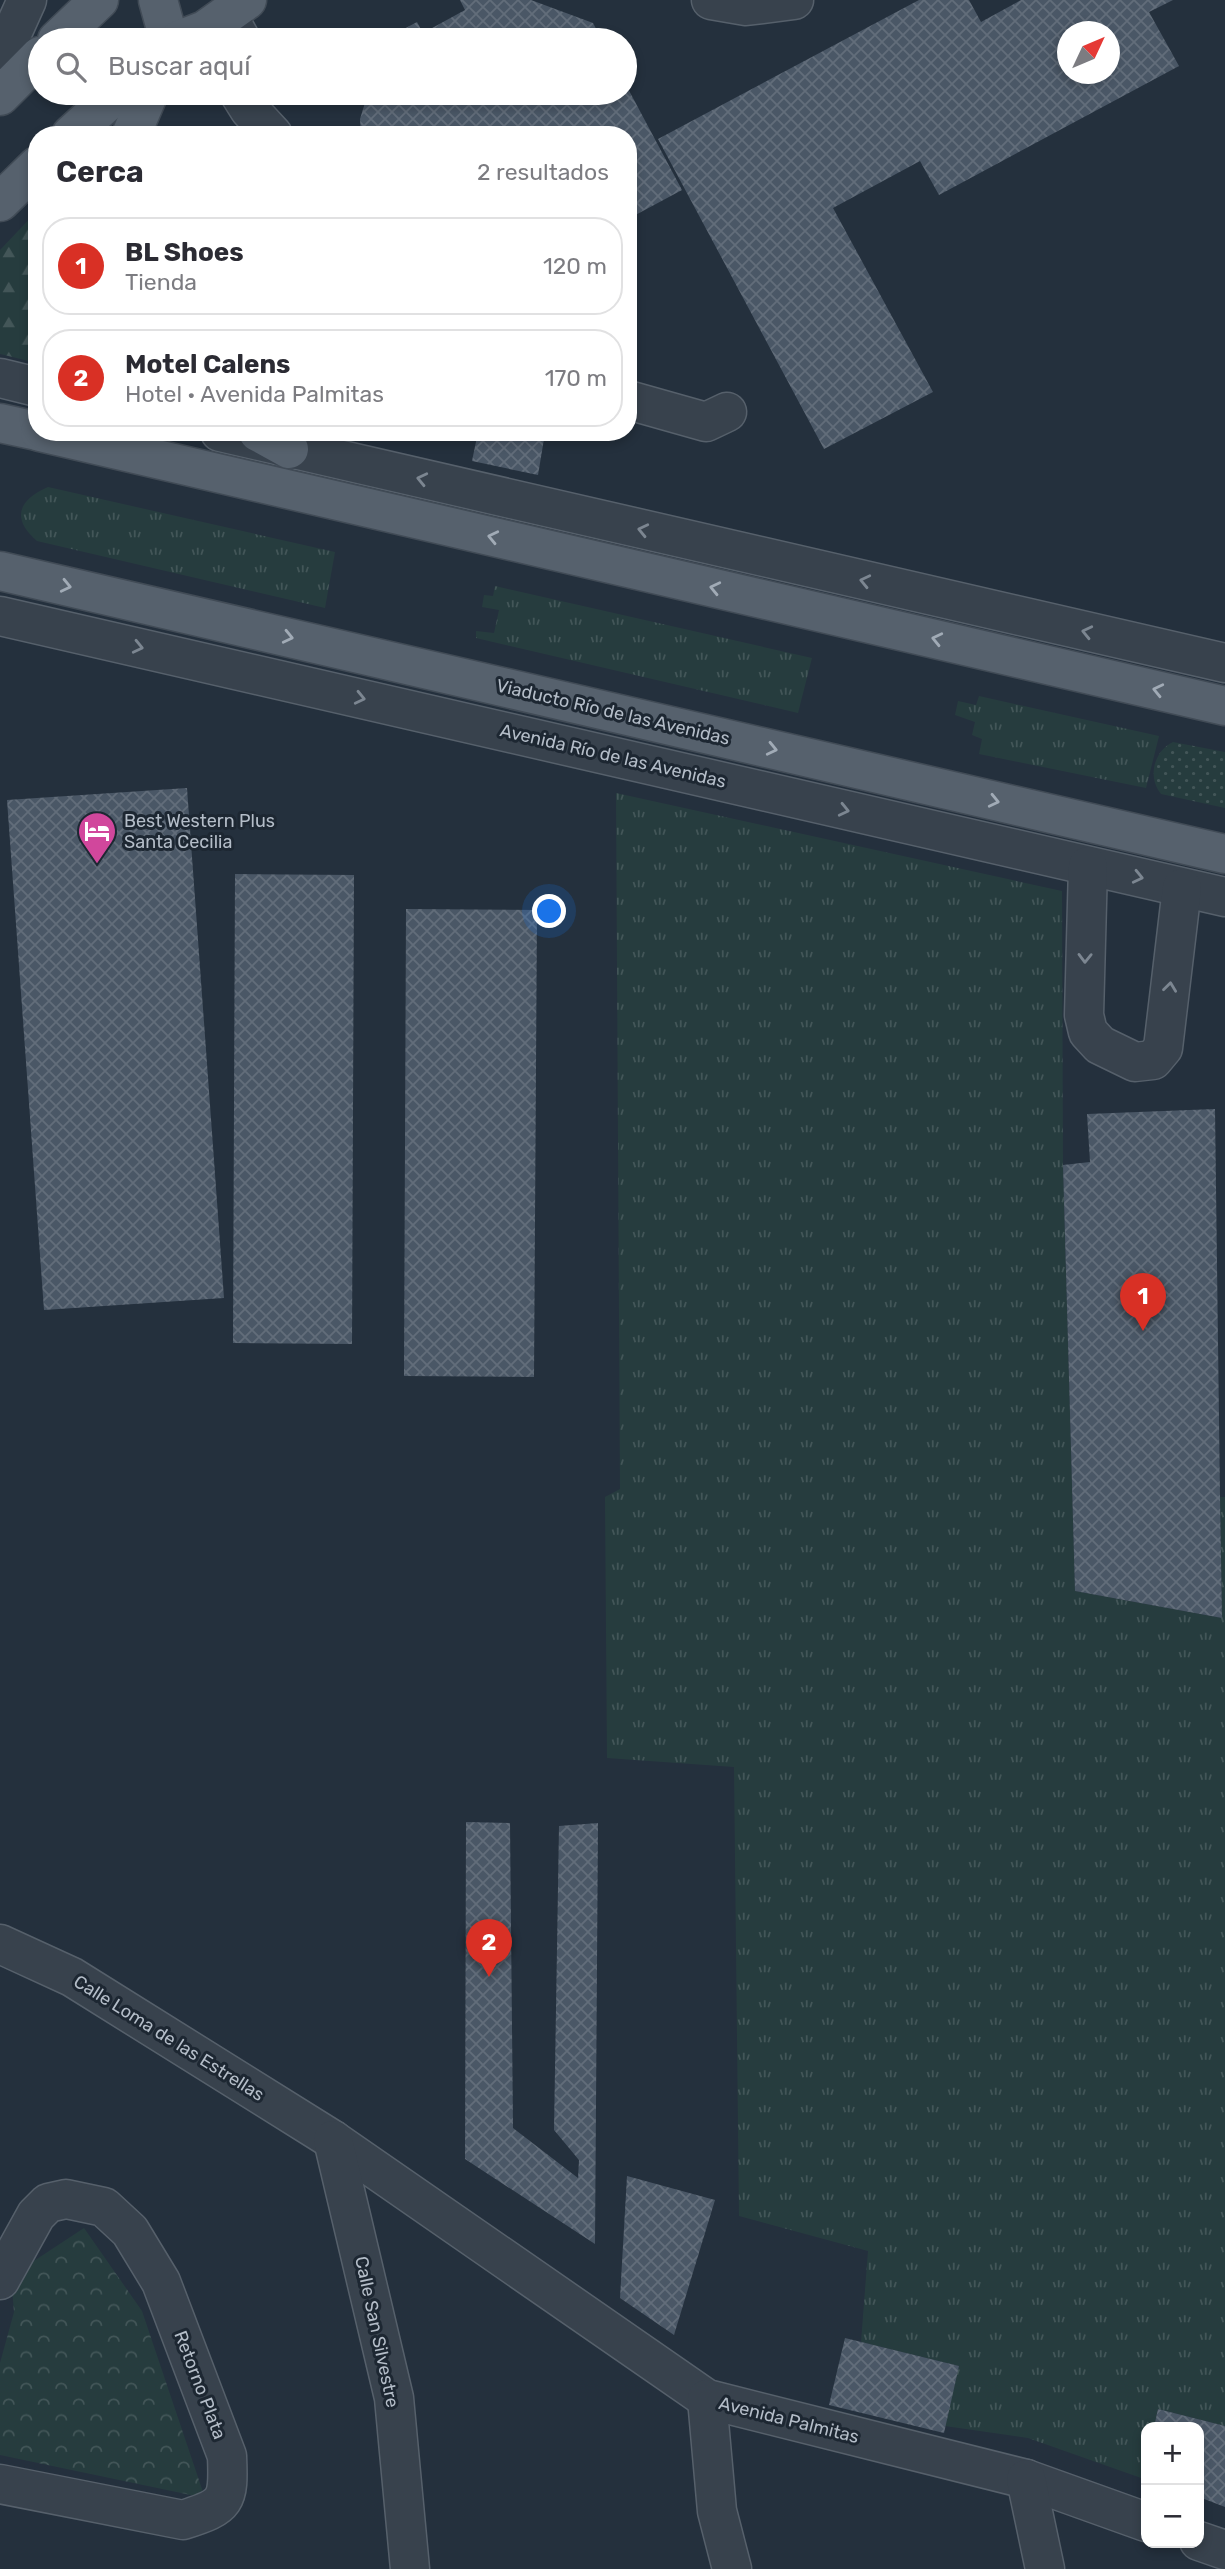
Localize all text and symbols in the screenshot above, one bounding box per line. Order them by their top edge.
north arrow [1057,21,1120,84]
search box [28,28,637,105]
icon: search [52,48,90,86]
text: Buscar aquí [108,51,250,82]
text: Cerca [56,154,144,190]
text: 2 resultados [477,158,609,186]
text: BL Shoes [125,237,244,268]
text: 1 [75,252,87,280]
text: 120 m [543,252,607,280]
text: Tienda [125,268,197,296]
text: Motel Calens [125,349,290,380]
text: 2 [74,364,88,392]
text: 170 m [545,364,607,392]
text: Hotel · Avenida Palmitas [125,380,384,408]
one-way arrow [416,473,428,488]
one-way arrow [637,524,649,538]
one-way arrow [488,531,500,545]
one-way arrow [859,575,871,589]
one-way arrow [60,578,72,592]
one-way arrow [709,582,721,596]
one-way arrow [1081,625,1093,640]
one-way arrow [282,629,294,644]
one-way arrow [931,633,943,648]
one-way arrow [132,639,144,654]
street label: Viaducto Río de las Avenidas [494,674,732,750]
one-way arrow [1153,684,1165,699]
one-way arrow [354,690,366,705]
street label: Avenida Río de las Avenidas [498,719,728,793]
one-way arrow [766,741,778,756]
one-way arrow [988,793,1000,807]
one-way arrow [838,801,850,816]
hotel icon: Best Western Plus Santa Cecilia [76,810,118,865]
place label: Best Western Plus Santa Cecilia [124,810,275,853]
one-way arrow [1132,869,1144,883]
your location [532,894,566,928]
one-way arrow [1077,954,1093,964]
one-way arrow [1163,981,1178,992]
pin: 1 [1120,1273,1166,1331]
pin: 2 [466,1919,512,1977]
street label: Calle Loma de las Estrellas [70,1970,268,2106]
street label: Calle San Silvestre [350,2254,404,2410]
street label: Retorno Plata [169,2328,231,2442]
street label: Avenida Palmitas [717,2392,861,2448]
map controls [1141,2422,1204,2548]
button: + [1141,2422,1204,2485]
button: − [1141,2485,1204,2548]

